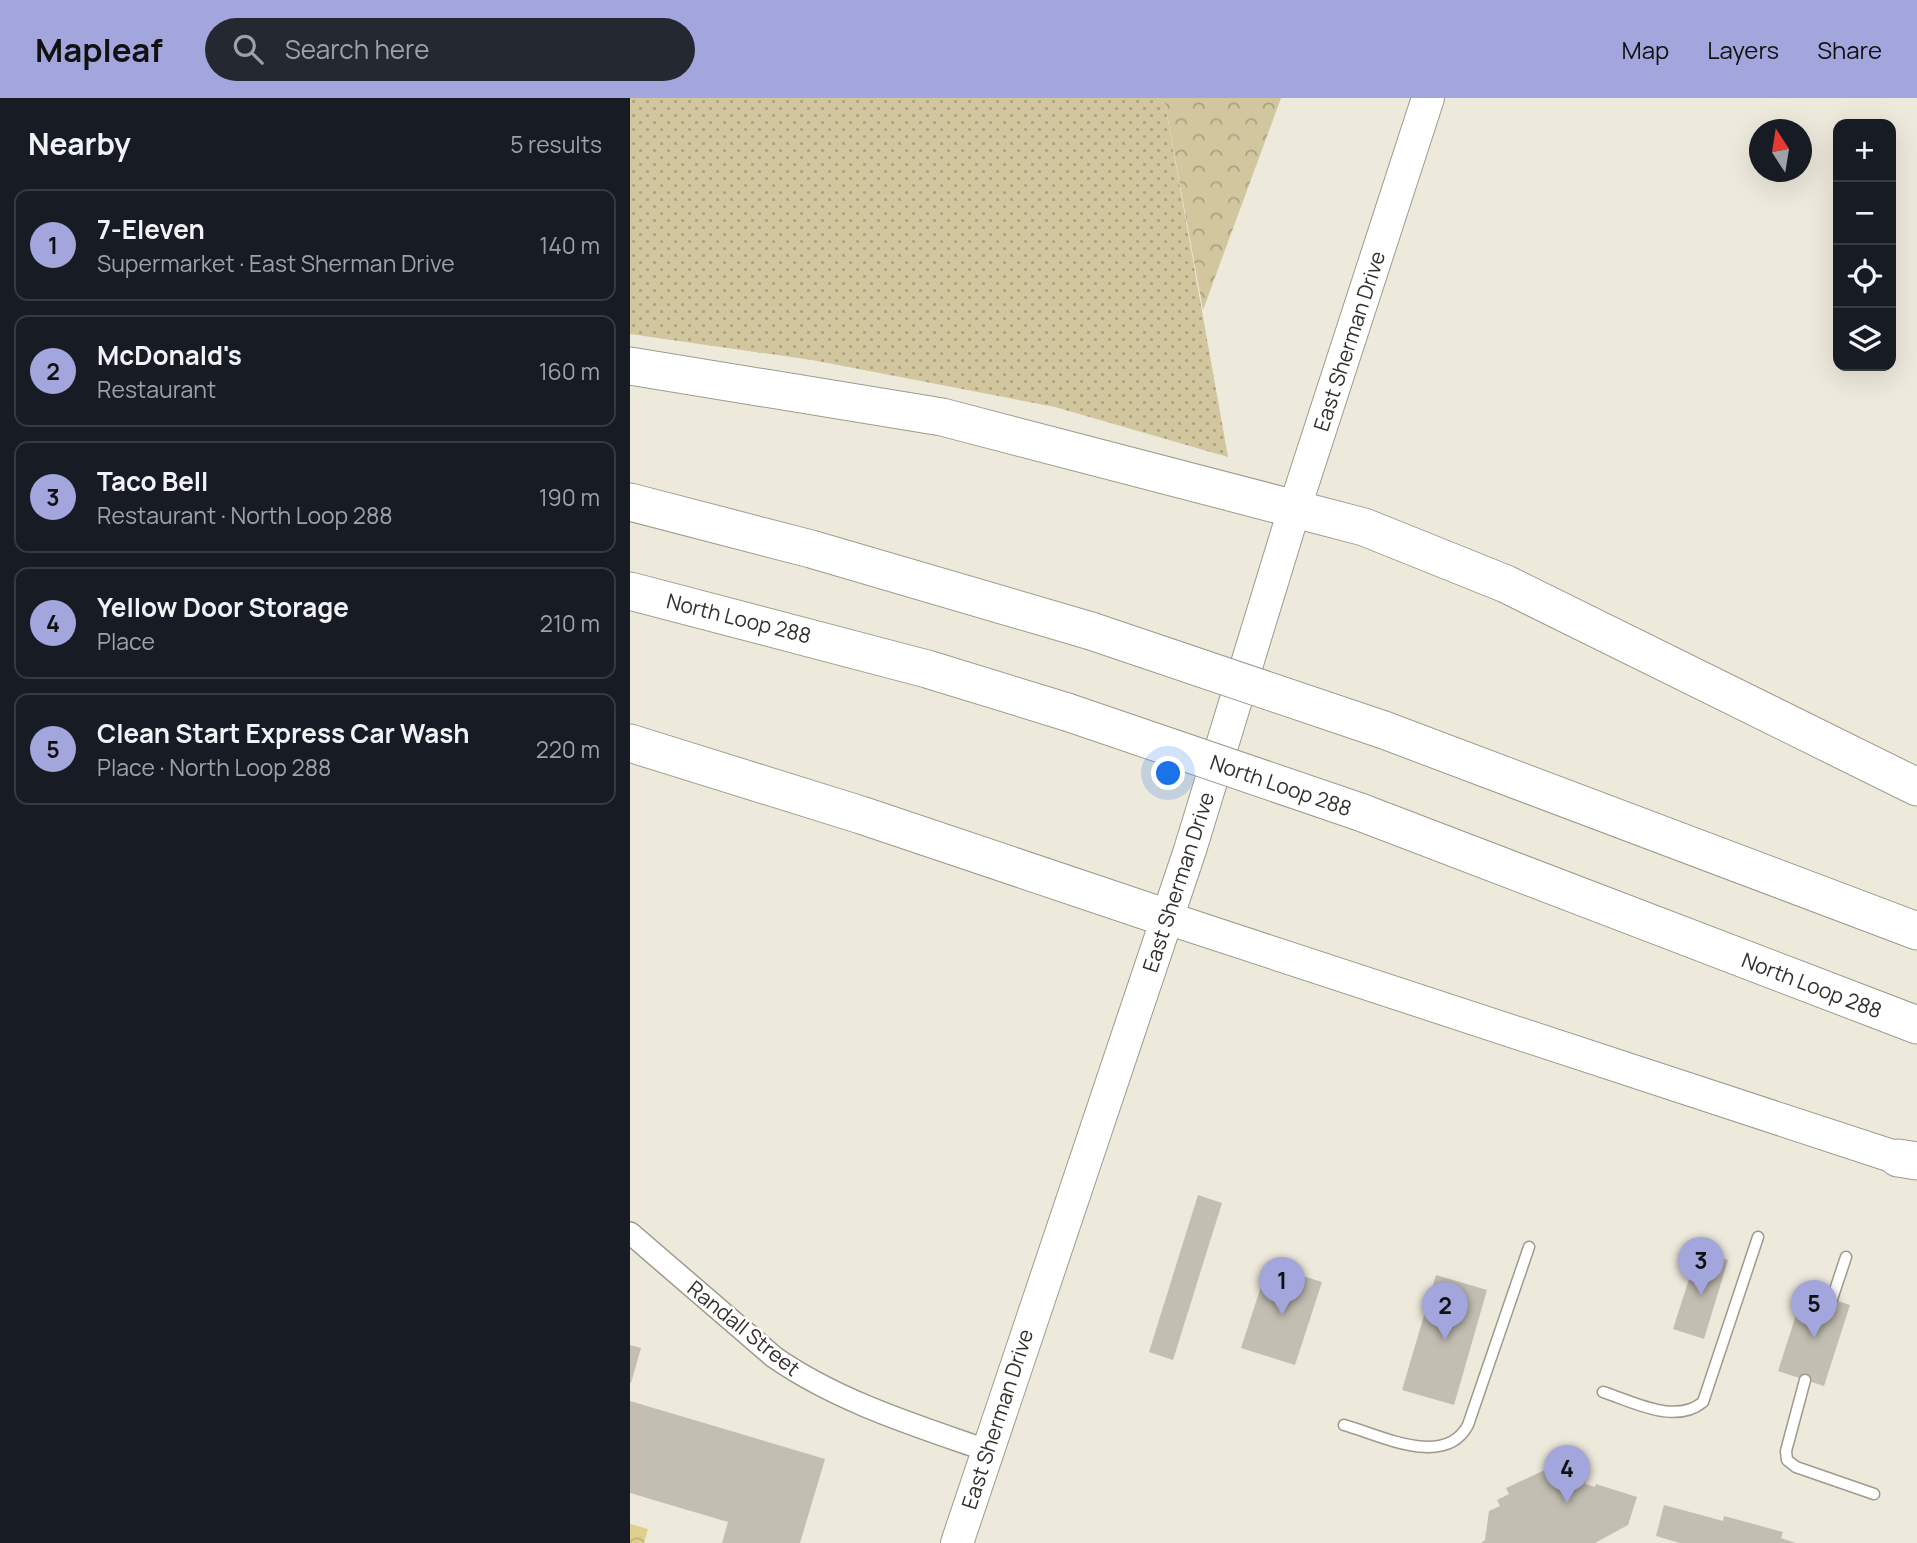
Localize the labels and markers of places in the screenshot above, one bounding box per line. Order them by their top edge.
pin: 3 [1678,1237,1724,1295]
pin: 1 [1259,1257,1305,1315]
pin: 5 [1791,1280,1837,1338]
pin: 2 [1422,1282,1468,1340]
pin: 4 [1544,1445,1590,1503]

